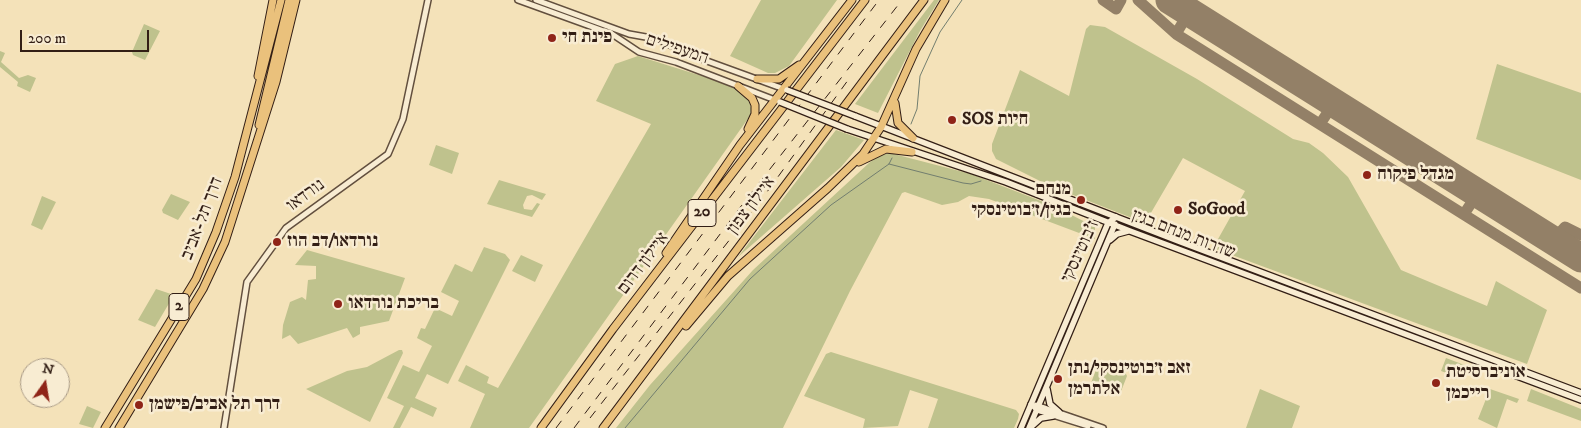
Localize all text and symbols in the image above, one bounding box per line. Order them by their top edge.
scale bar [22,20,151,52]
place label: פינת חי [562,27,612,49]
text: 200 m [28,29,66,48]
street label: המעפילים [643,30,711,70]
marker: פינת חי [546,32,558,44]
place label: SOS חיות [962,109,1028,131]
marker: SOS חיות [946,114,958,126]
place label: מגדל פיקוח [1377,164,1454,186]
marker: מגדל פיקוח [1361,169,1373,181]
street label: איילון צפון [723,172,781,240]
street label: דרך תל-אביב [177,174,229,264]
street label: נורדאו [283,175,329,217]
place label: מנחם בגין/ז׳בוטינסקי [971,179,1071,222]
marker: מנחם בגין/ז׳בוטינסקי [1075,194,1087,206]
place label: SoGood [1188,199,1245,221]
road number: 20 [688,200,716,227]
marker: SoGood [1172,204,1184,216]
street label: שדרות מנחם בגין [1128,205,1238,265]
street label: ז'בוטינסקי [1057,218,1105,286]
street label: איילון דרום [614,229,674,299]
place label: נורדאו/דב הוז [287,231,378,253]
marker: נורדאו/דב הוז [271,236,283,248]
place label: בריכת נורדאו [348,293,439,315]
road number: 2 [169,294,189,320]
marker: בריכת נורדאו [332,298,344,310]
north arrow [20,358,70,408]
place label: זאב ז׳בוטינסקי/נתן אלתרמן [1068,358,1191,400]
text: N [41,359,56,379]
place label: אוניברסיטת רייכמן [1446,362,1526,404]
marker: זאב ז׳בוטינסקי/נתן אלתרמן [1052,373,1064,385]
marker: אוניברסיטת רייכמן [1430,377,1442,389]
place label: דרך תל אביב/פישמן [149,394,280,416]
marker: דרך תל אביב/פישמן [133,399,145,411]

